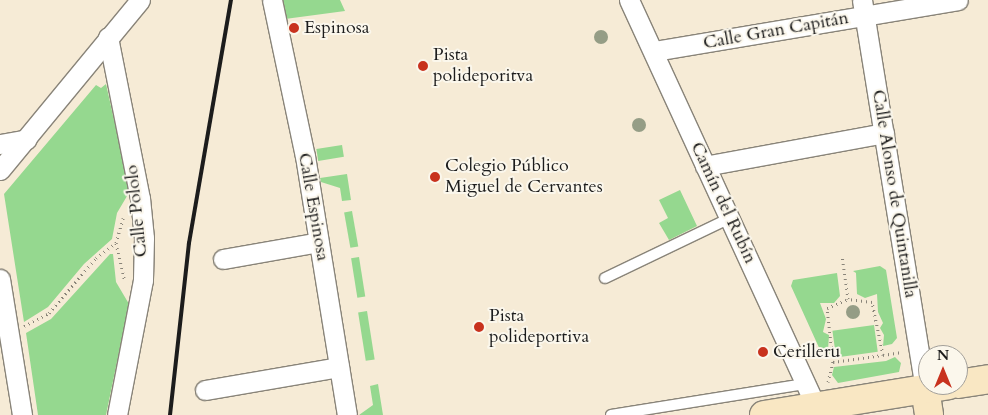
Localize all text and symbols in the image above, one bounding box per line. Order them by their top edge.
street label: Calle Gran Capitán [702,8,850,54]
place label: Espinosa [304,17,370,39]
marker: Espinosa [288,22,300,34]
place label: Pista polideporitva [433,45,533,88]
marker: Pista polideporitva [417,60,429,72]
street label: Calle Alonso de Quintanilla [867,88,921,300]
street label: Camín del Rubín [685,139,761,267]
street label: Calle Espinosa [293,151,333,263]
place label: Colegio Público Miguel de Cervantes [445,156,603,198]
street label: Calle Pololo [121,164,153,258]
marker: Colegio Público Miguel de Cervantes [429,171,441,183]
place label: Pista polideportiva [489,306,589,348]
marker: Pista polideportiva [473,321,485,333]
place label: Cerilleru [773,341,840,363]
north arrow [918,345,968,395]
marker: Cerilleru [757,346,769,358]
text: N [937,346,949,365]

